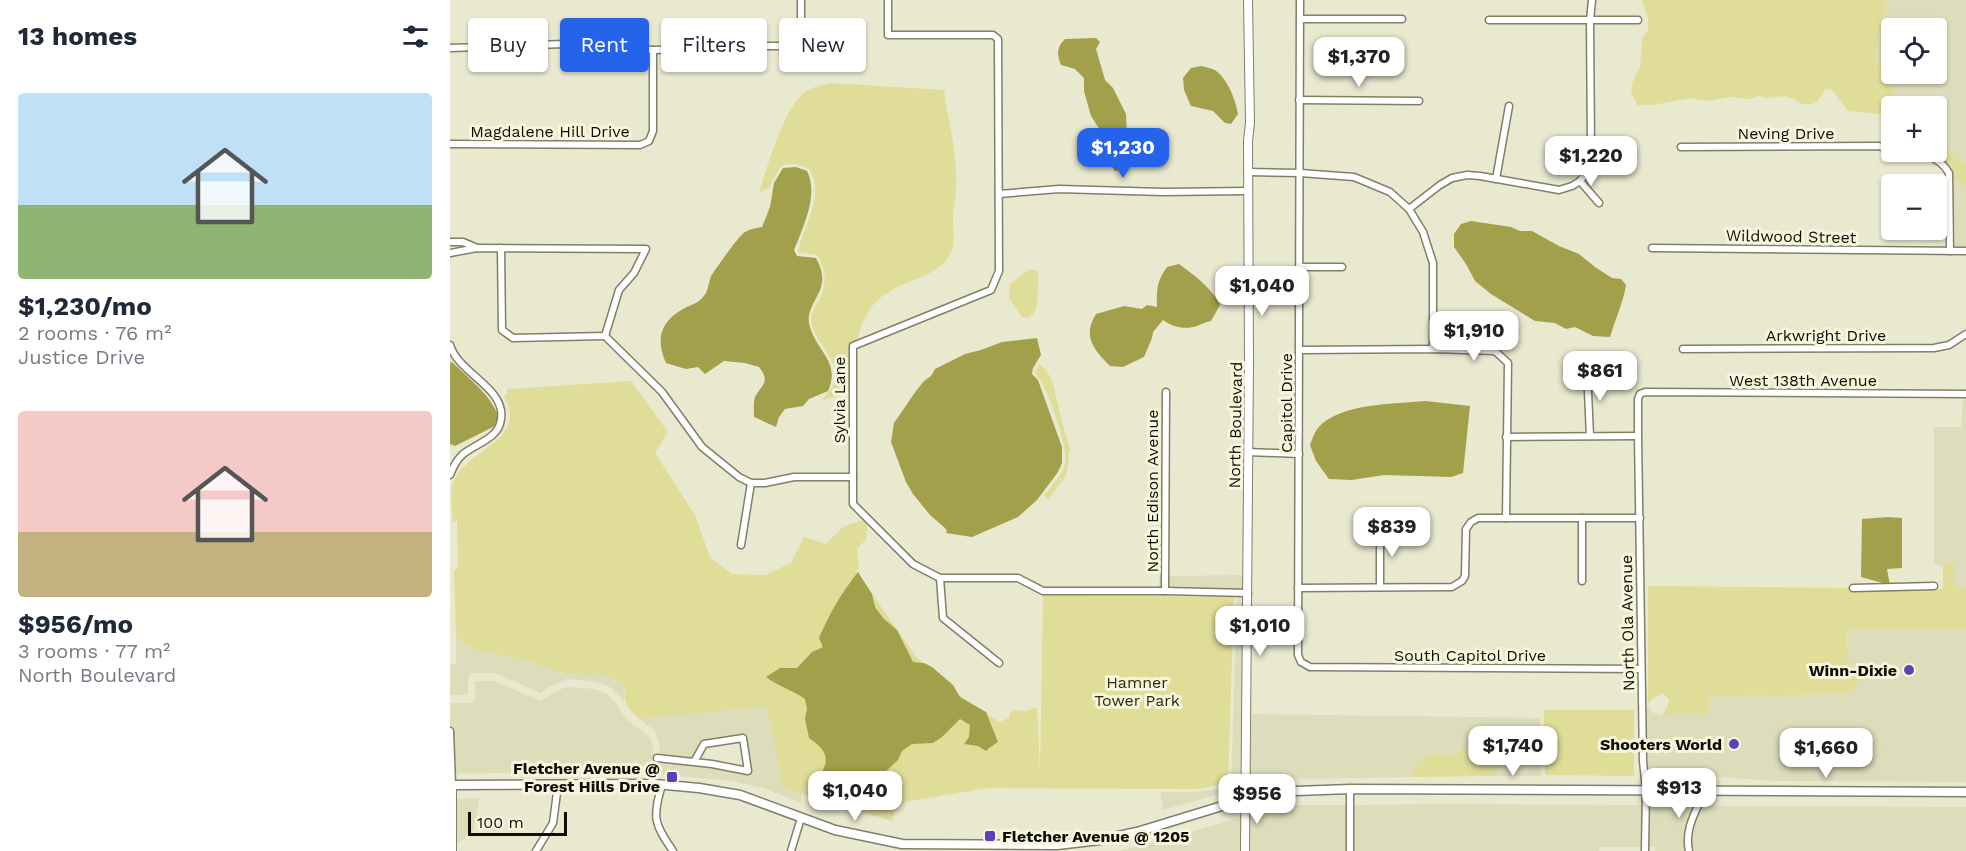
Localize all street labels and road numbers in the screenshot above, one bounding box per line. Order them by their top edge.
street label: Magdalene Hill Drive [470,122,630,141]
street label: Neving Drive [1738,124,1834,143]
street label: Wildwood Street [1726,226,1857,247]
street label: Arkwright Drive [1766,326,1886,345]
street label: Capitol Drive [1277,353,1296,453]
street label: Sylvia Lane [830,356,849,444]
street label: North Boulevard [1225,362,1246,488]
street label: West 138th Avenue [1729,371,1877,390]
street label: North Edison Avenue [1143,410,1162,572]
street label: North Ola Avenue [1617,555,1638,691]
street label: South Capitol Drive [1394,646,1546,665]

